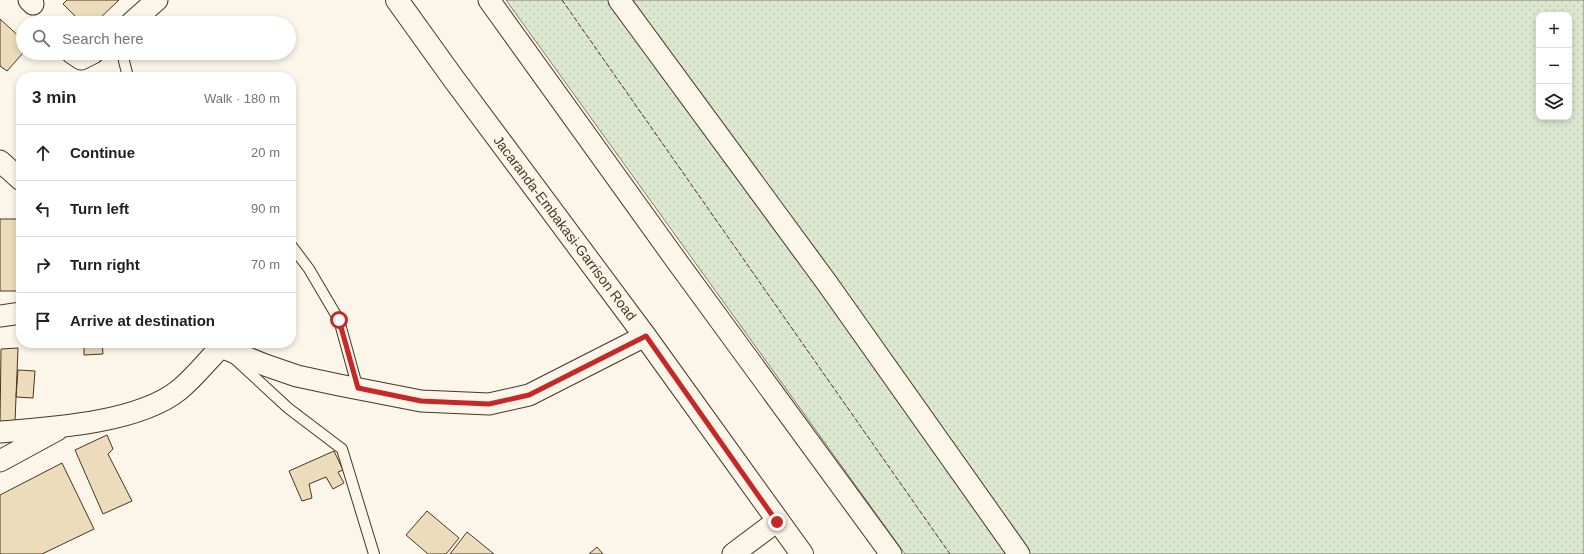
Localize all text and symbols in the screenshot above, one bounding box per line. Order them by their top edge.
map controls [1536,12,1572,120]
button: + [1536,12,1572,48]
search box [16,16,296,60]
icon: search [30,27,52,49]
text: Search here [62,30,144,47]
button: − [1536,48,1572,84]
button: layers [1536,84,1572,120]
text: 3 min [32,88,76,107]
text: Walk · 180 m [204,91,280,106]
street label: Jacaranda-Embakasi-Garrison Road [490,132,640,324]
icon: ahead [32,142,54,164]
text: Continue [70,144,135,161]
text: 20 m [251,145,280,160]
icon: left [32,198,54,220]
text: Turn left [70,200,129,217]
text: 90 m [251,201,280,216]
icon: right [32,254,54,276]
text: Turn right [70,256,140,273]
text: 70 m [251,257,280,272]
icon: arrive [32,310,54,332]
route start [330,311,348,329]
text: Arrive at destination [70,312,215,329]
route end [768,513,786,531]

